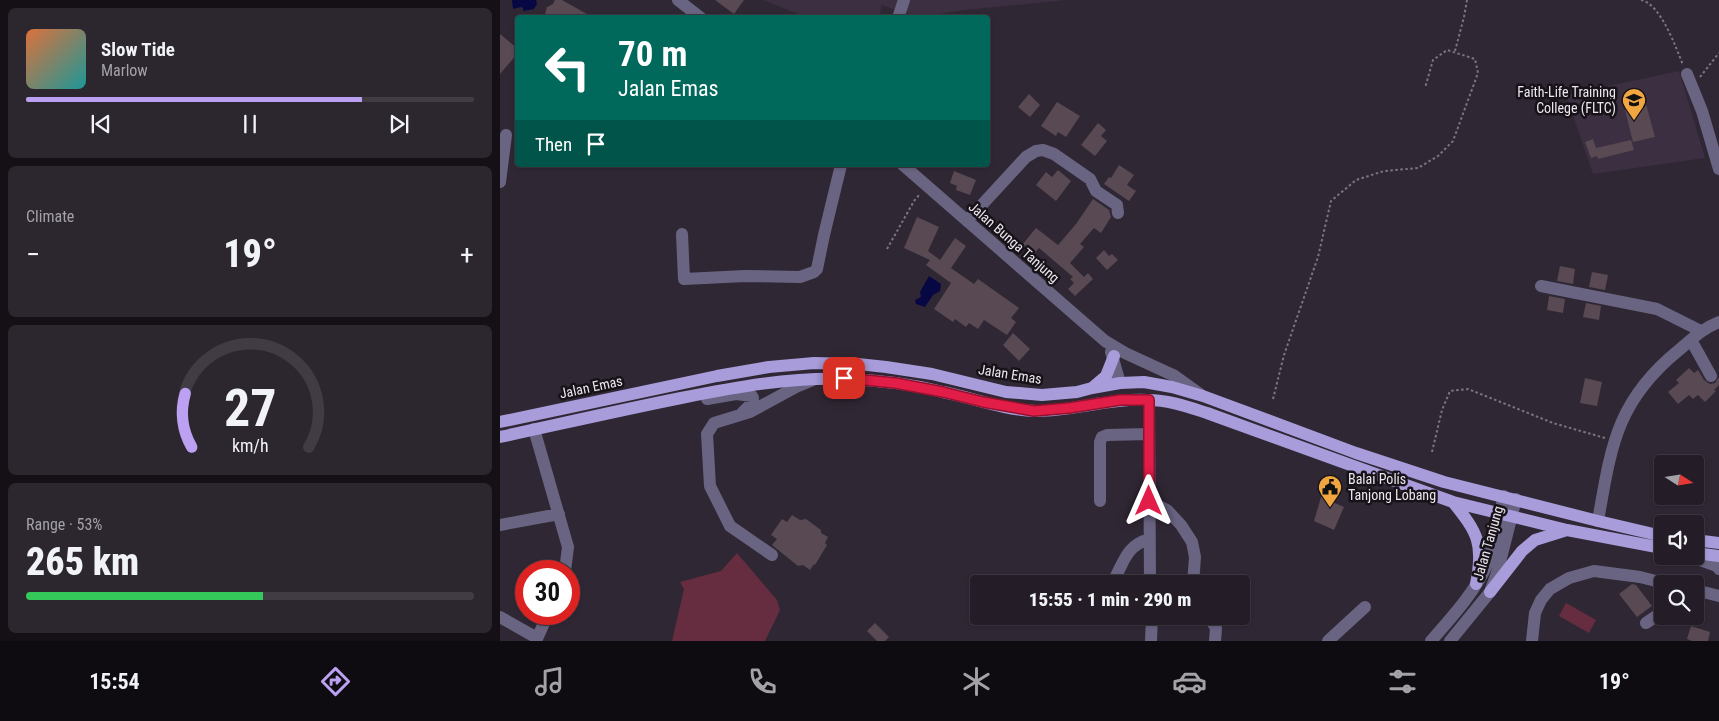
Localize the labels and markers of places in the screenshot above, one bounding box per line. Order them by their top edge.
place label: Faith-Life Training College (FLTC) [1517,84,1616,117]
school or university icon: Faith-Life Training College (FLTC) [1621,87,1647,121]
pin [823,357,865,399]
place label: Balai Polis Tanjong Lobang [1348,471,1436,503]
public building icon: Balai Polis Tanjong Lobang [1317,474,1343,508]

